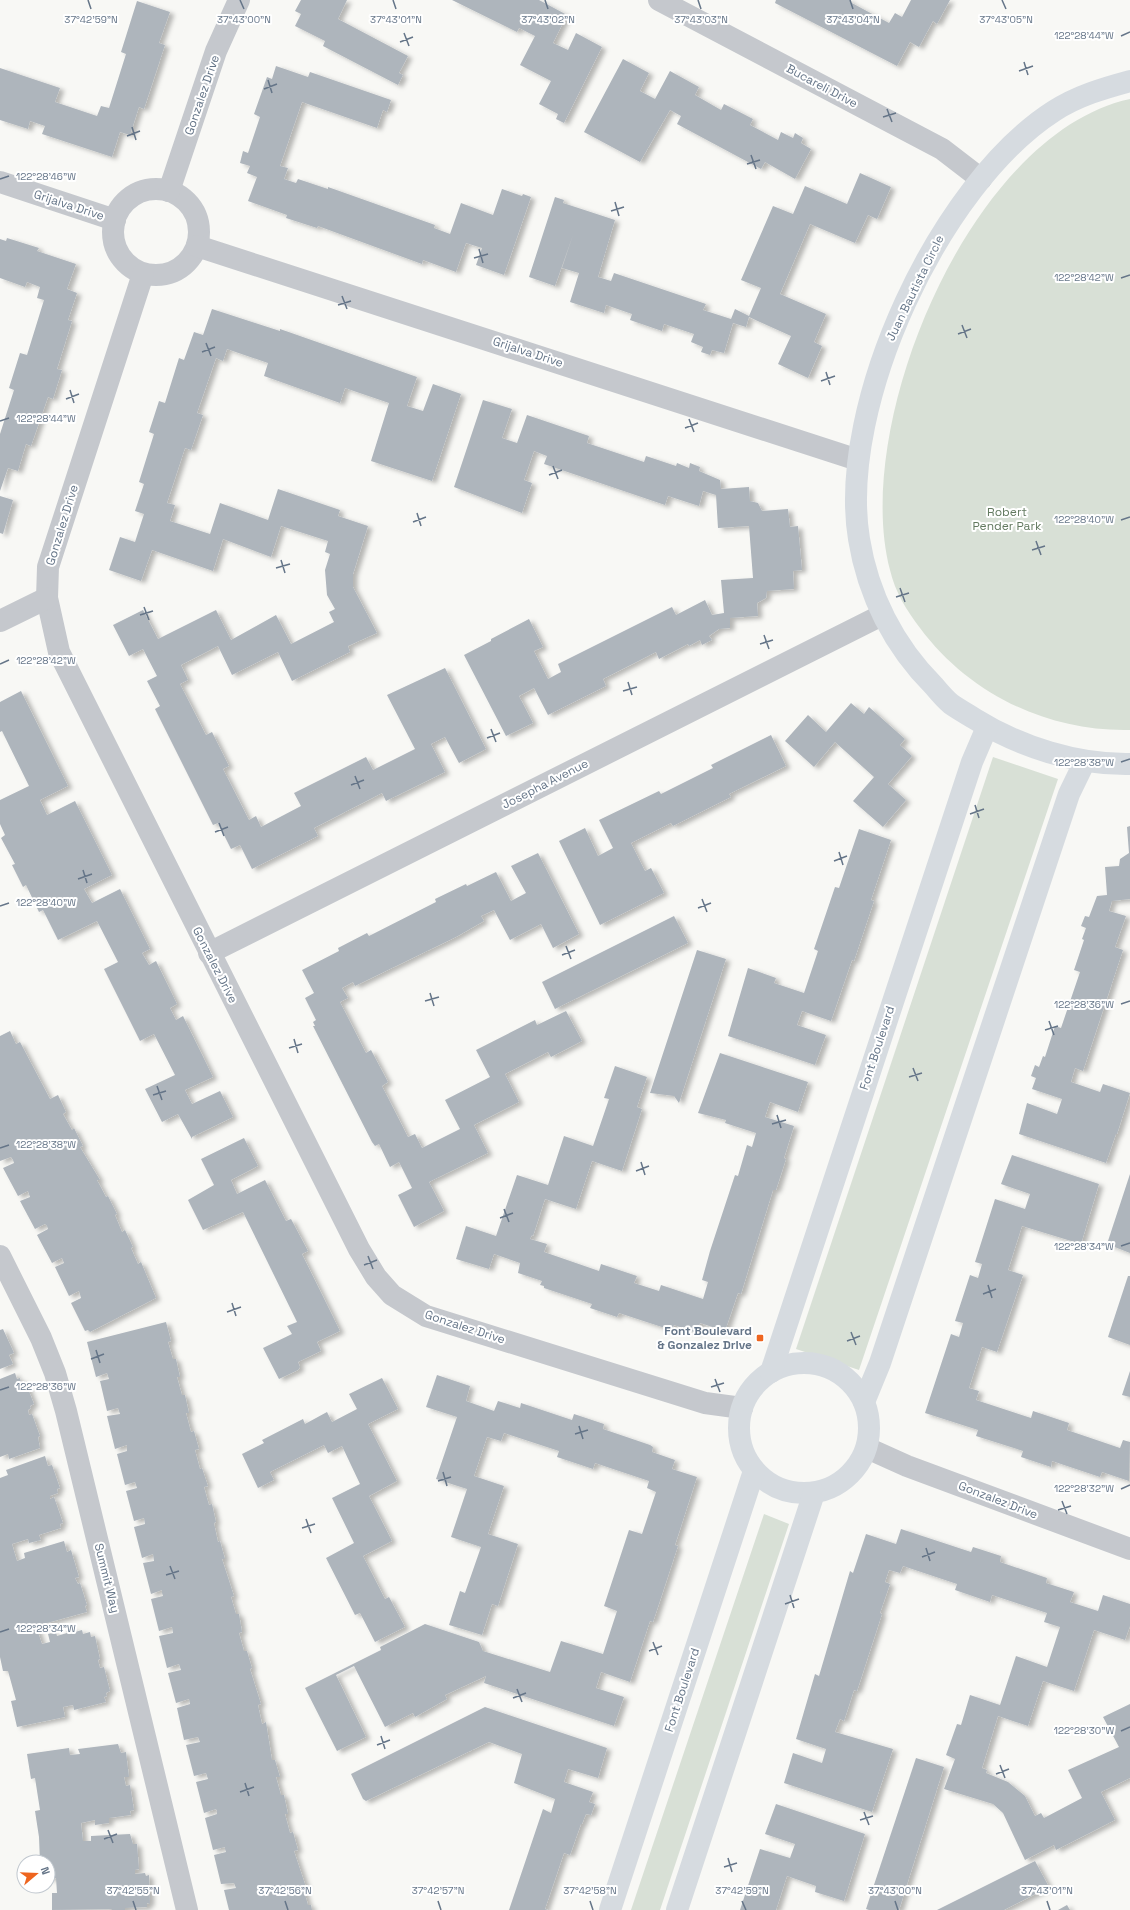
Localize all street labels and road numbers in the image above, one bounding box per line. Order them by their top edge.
street label: Gonzalez Drive [181,53,223,137]
street label: Bucareli Drive [784,61,860,111]
street label: Grijalva Drive [32,186,106,224]
street label: Juan Bautista Circle [882,232,948,344]
street label: Grijalva Drive [491,333,565,371]
street label: Gonzalez Drive [42,483,82,567]
street label: Josepha Avenue [499,755,591,813]
street label: Gonzalez Drive [189,924,241,1006]
street label: Font Boulevard [856,1004,898,1092]
street label: Gonzalez Drive [423,1306,507,1348]
street label: Gonzalez Drive [956,1478,1040,1522]
street label: Summit Way [91,1541,123,1615]
street label: Font Boulevard [661,1646,703,1734]

